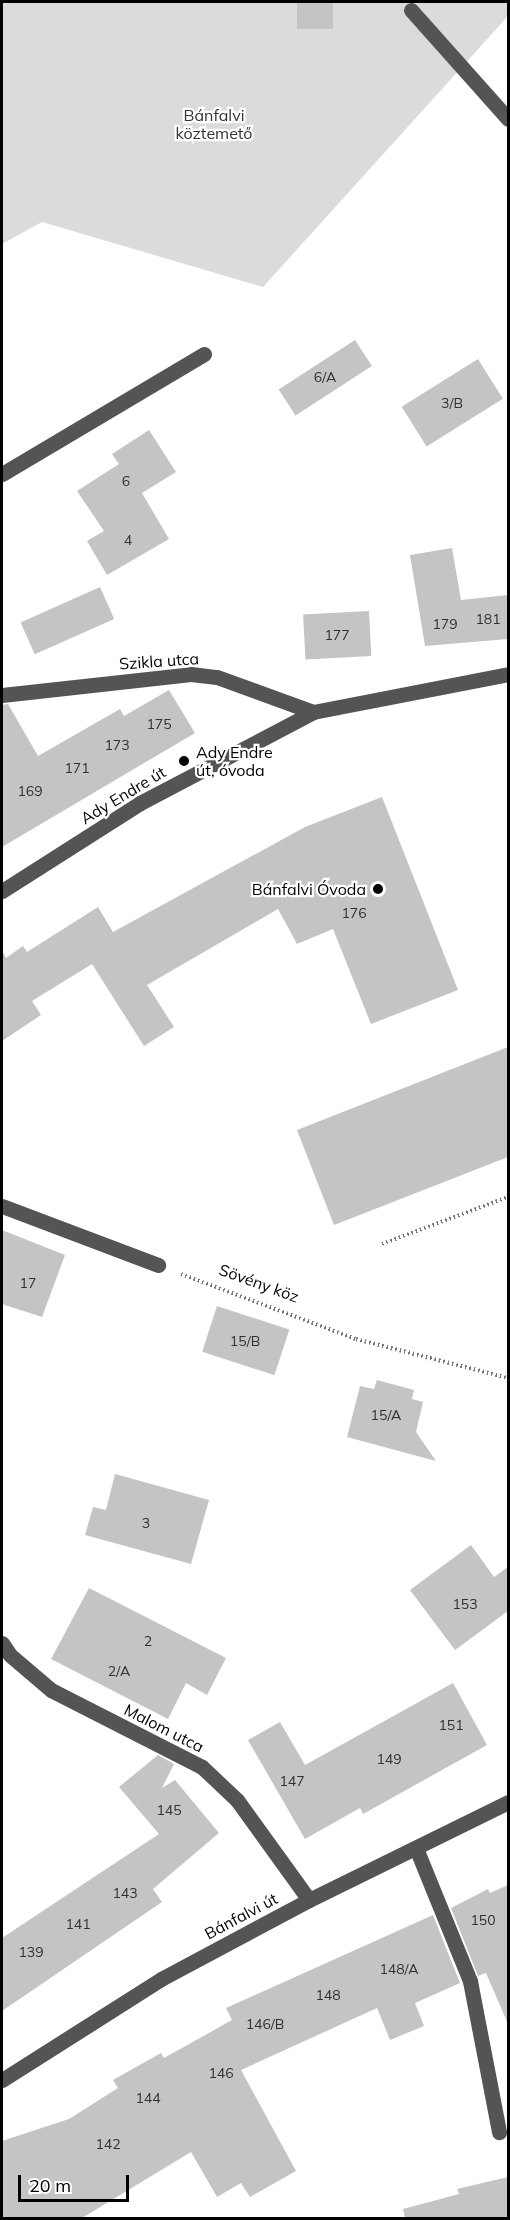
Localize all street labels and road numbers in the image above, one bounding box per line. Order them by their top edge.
street label: Szikla utca [118,649,200,673]
street label: Ady Endre út [77,762,169,828]
street label: Sövény köz [217,1260,301,1306]
street label: Malom utca [121,1700,207,1756]
street label: Bánfalvi út [201,1889,281,1943]

